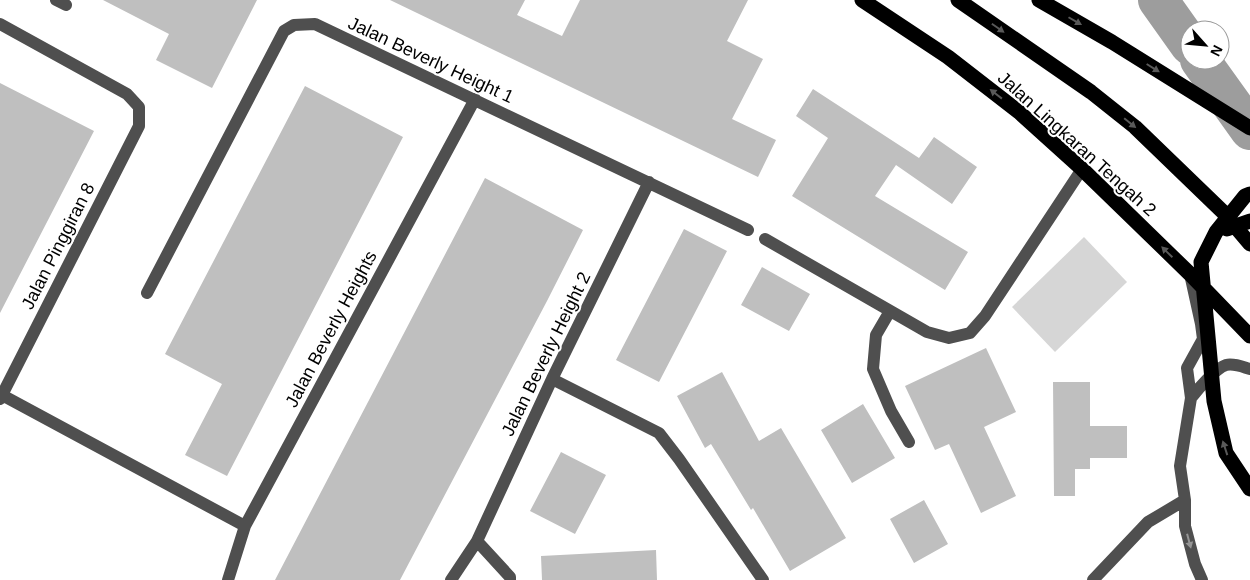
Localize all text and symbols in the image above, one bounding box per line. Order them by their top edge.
street label: Jalan Beverly Height 1 [345,13,517,107]
one-way arrow [1068,17,1083,25]
north arrow [1180,20,1230,70]
one-way arrow [991,23,1005,33]
text: N [1207,43,1226,59]
one-way arrow [1146,64,1159,73]
street label: Jalan Lingkaran Tengah 2 [994,68,1160,220]
one-way arrow [989,89,1002,100]
one-way arrow [1123,118,1136,129]
street label: Jalan Pinggiran 8 [18,179,98,313]
one-way arrow [1161,246,1173,258]
street label: Jalan Beverly Heights [281,247,381,411]
street label: Jalan Beverly Height 2 [498,269,594,439]
one-way arrow [1221,440,1229,455]
one-way arrow [1185,533,1193,549]

